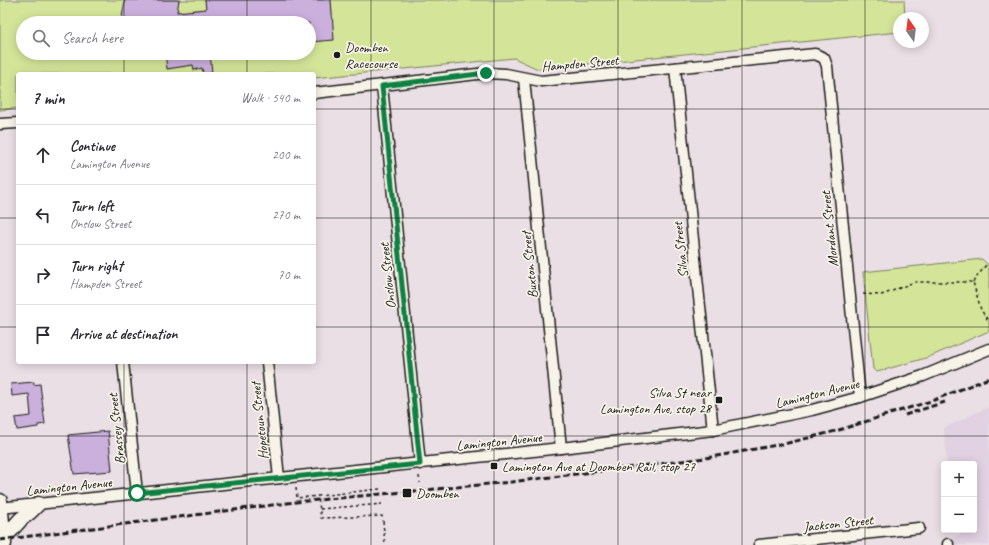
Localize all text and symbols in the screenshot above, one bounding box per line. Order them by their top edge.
north arrow [893,12,929,48]
search box [16,16,316,60]
icon: search [30,27,52,49]
text: Search here [62,29,123,48]
place label: Doomben Racecourse [345,39,399,72]
marker: Doomben Racecourse [332,50,342,60]
street label: Hampden Street [541,52,621,75]
route end [477,64,495,82]
text: 7 min [32,88,65,109]
text: Walk · 540 m [241,90,300,106]
text: Continue [70,137,115,156]
icon: ahead [32,144,54,166]
text: 200 m [272,147,300,163]
text: Lamington Avenue [70,156,149,172]
street label: Mordant Street [817,189,842,267]
text: Turn left [70,197,113,216]
icon: left [32,204,54,226]
text: 270 m [272,207,300,223]
text: Onslow Street [70,216,131,232]
street label: Silva Street [669,220,692,279]
street label: Buxton Street [517,228,541,299]
street label: Onslow Street [375,241,399,310]
text: Turn right [70,257,123,276]
icon: right [32,264,54,286]
text: 70 m [278,267,300,283]
text: Hampden Street [70,276,142,292]
icon: arrive [32,324,54,346]
text: Arrive at destination [70,325,177,344]
street label: Lamington Avenue [774,375,862,412]
street label: Hopetoun Street [247,379,272,460]
place label: Silva St near Lamington Ave, stop 28 [600,384,713,417]
street label: Brassey Street [104,391,129,465]
marker: Silva St near Lamington Ave, stop 28 [714,395,724,405]
street label: Lamington Avenue [456,428,544,454]
place label: Lamington Ave at Doomben Rail, stop 27 [502,458,696,475]
marker: Lamington Ave at Doomben Rail, stop 27 [489,461,499,471]
map controls [941,461,977,533]
button: + [941,461,977,497]
street label: Lamington Avenue [26,473,114,499]
route start [128,484,146,502]
place label: Doomben [416,485,460,502]
marker: Doomben [401,487,413,499]
button: − [941,497,977,533]
street label: Jackson Street [801,511,875,536]

